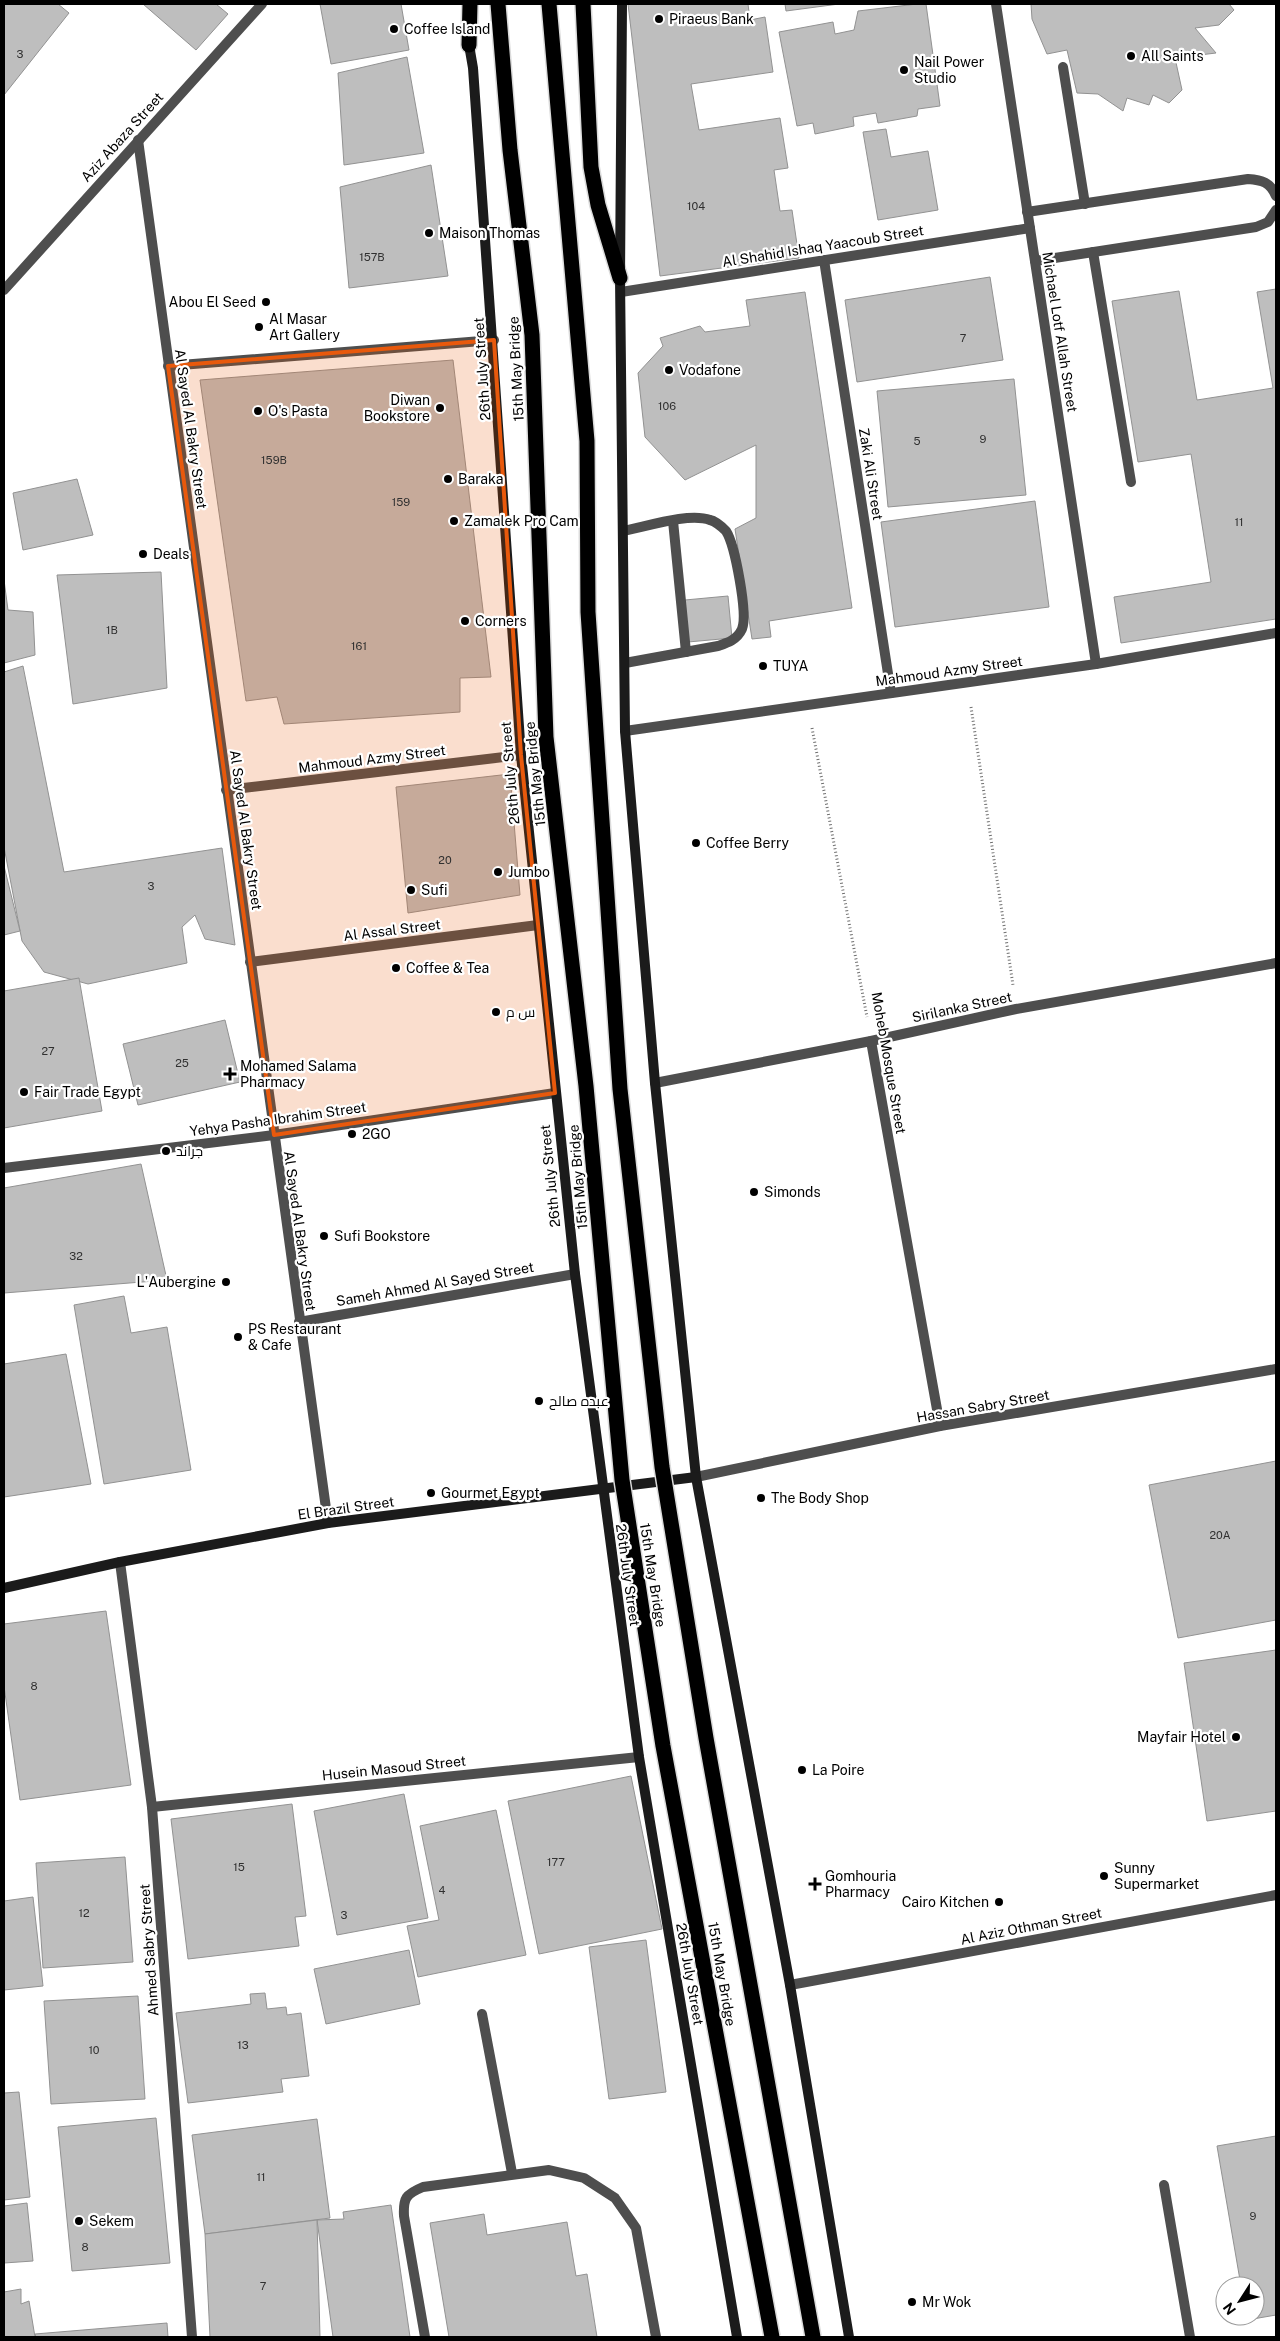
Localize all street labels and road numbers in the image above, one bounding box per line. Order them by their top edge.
street label: Aziz Abaza Street [78,89,166,185]
street label: Al Shahid Ishaq Yaacoub Street [721,222,925,270]
street label: Michael Lotf Allah Street [1039,251,1081,413]
street label: 15th May Bridge [505,316,527,422]
street label: 26th July Street [470,317,494,421]
street label: Al Sayed Al Bakry Street [172,348,210,510]
street label: Zaki Ali Street [856,427,886,521]
street label: Mahmoud Azmy Street [874,653,1024,689]
street label: 26th July Street [498,721,522,825]
street label: 15th May Bridge [522,721,548,827]
street label: Mahmoud Azmy Street [297,742,447,776]
street label: Al Sayed Al Bakry Street [227,749,265,911]
street label: Al Assal Street [343,916,441,944]
street label: Sirilanka Street [911,989,1013,1025]
street label: Moheb Mosque Street [869,991,909,1135]
street label: Yehya Pasha Ibrahim Street [189,1099,367,1139]
street label: 26th July Street [537,1124,563,1228]
street label: 15th May Bridge [565,1124,591,1230]
street label: Al Sayed Al Bakry Street [281,1150,319,1312]
street label: Sameh Ahmed Al Sayed Street [335,1259,535,1309]
street label: Hassan Sabry Street [915,1386,1051,1426]
street label: El Brazil Street [297,1493,395,1523]
street label: 15th May Bridge [637,1522,669,1628]
street label: 26th July Street [613,1523,643,1627]
street label: Husein Masoud Street [321,1752,467,1784]
street label: Ahmed Sabry Street [136,1883,162,2017]
street label: Al Aziz Othman Street [959,1904,1103,1948]
street label: 15th May Bridge [705,1921,739,2027]
street label: 26th July Street [673,1922,707,2026]

